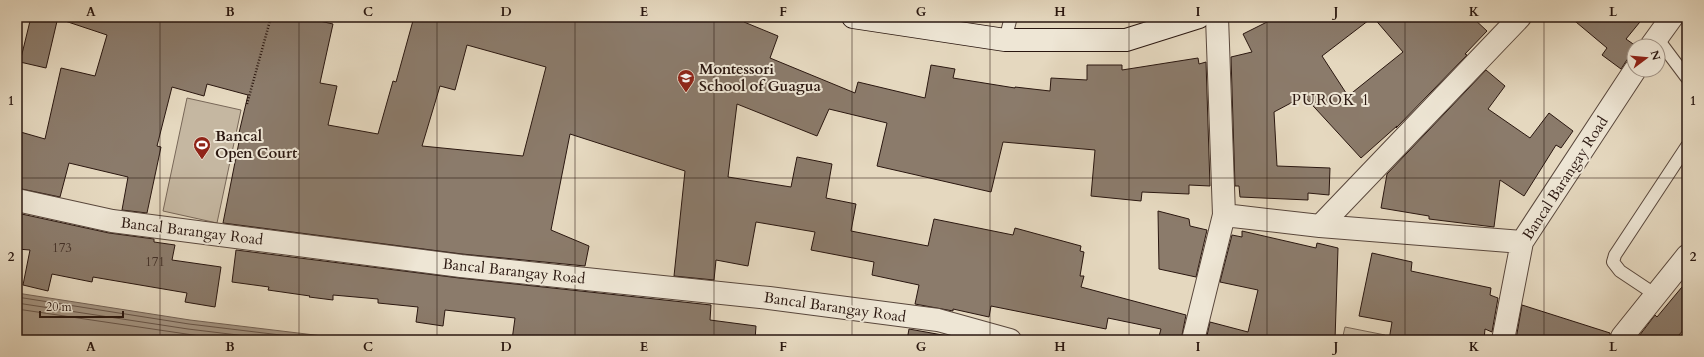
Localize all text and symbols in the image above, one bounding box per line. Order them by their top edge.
text: A [86,3,96,21]
text: B [225,3,235,21]
text: C [363,3,373,21]
text: D [500,3,512,21]
text: E [640,3,648,21]
text: F [779,3,787,21]
text: G [916,3,927,21]
text: H [1054,3,1066,21]
text: I [1195,3,1201,21]
text: J [1332,3,1339,21]
text: K [1469,3,1480,21]
text: L [1609,3,1618,21]
north arrow [1626,38,1666,78]
text: N [1647,49,1664,62]
place label: Montessori School of Guagua [699,59,822,96]
school or university icon: Montessori School of Guagua [676,68,696,93]
district label: PUROK 1 [1292,89,1370,111]
text: 1 [8,92,14,110]
text: 1 [1690,92,1696,110]
street label: Bancal Barangay Road [1518,112,1612,244]
place label: Bancal Open Court [215,126,298,163]
sports icon: Bancal Open Court [192,135,212,160]
street label: Bancal Barangay Road [120,212,264,250]
house number: 173 [52,239,72,257]
text: 2 [8,248,15,266]
text: 2 [1690,248,1697,266]
house number: 171 [145,253,165,271]
street label: Bancal Barangay Road [442,254,586,288]
street label: Bancal Barangay Road [763,287,907,327]
scale bar [40,293,123,319]
text: 20 m [46,299,73,315]
text: A [86,338,96,356]
text: B [225,338,235,356]
text: C [363,338,373,356]
text: D [500,338,512,356]
text: E [640,338,648,356]
text: F [779,338,787,356]
text: G [916,338,927,356]
text: H [1054,338,1066,356]
text: I [1195,338,1201,356]
text: J [1332,338,1339,356]
text: K [1469,338,1480,356]
text: L [1609,338,1618,356]

